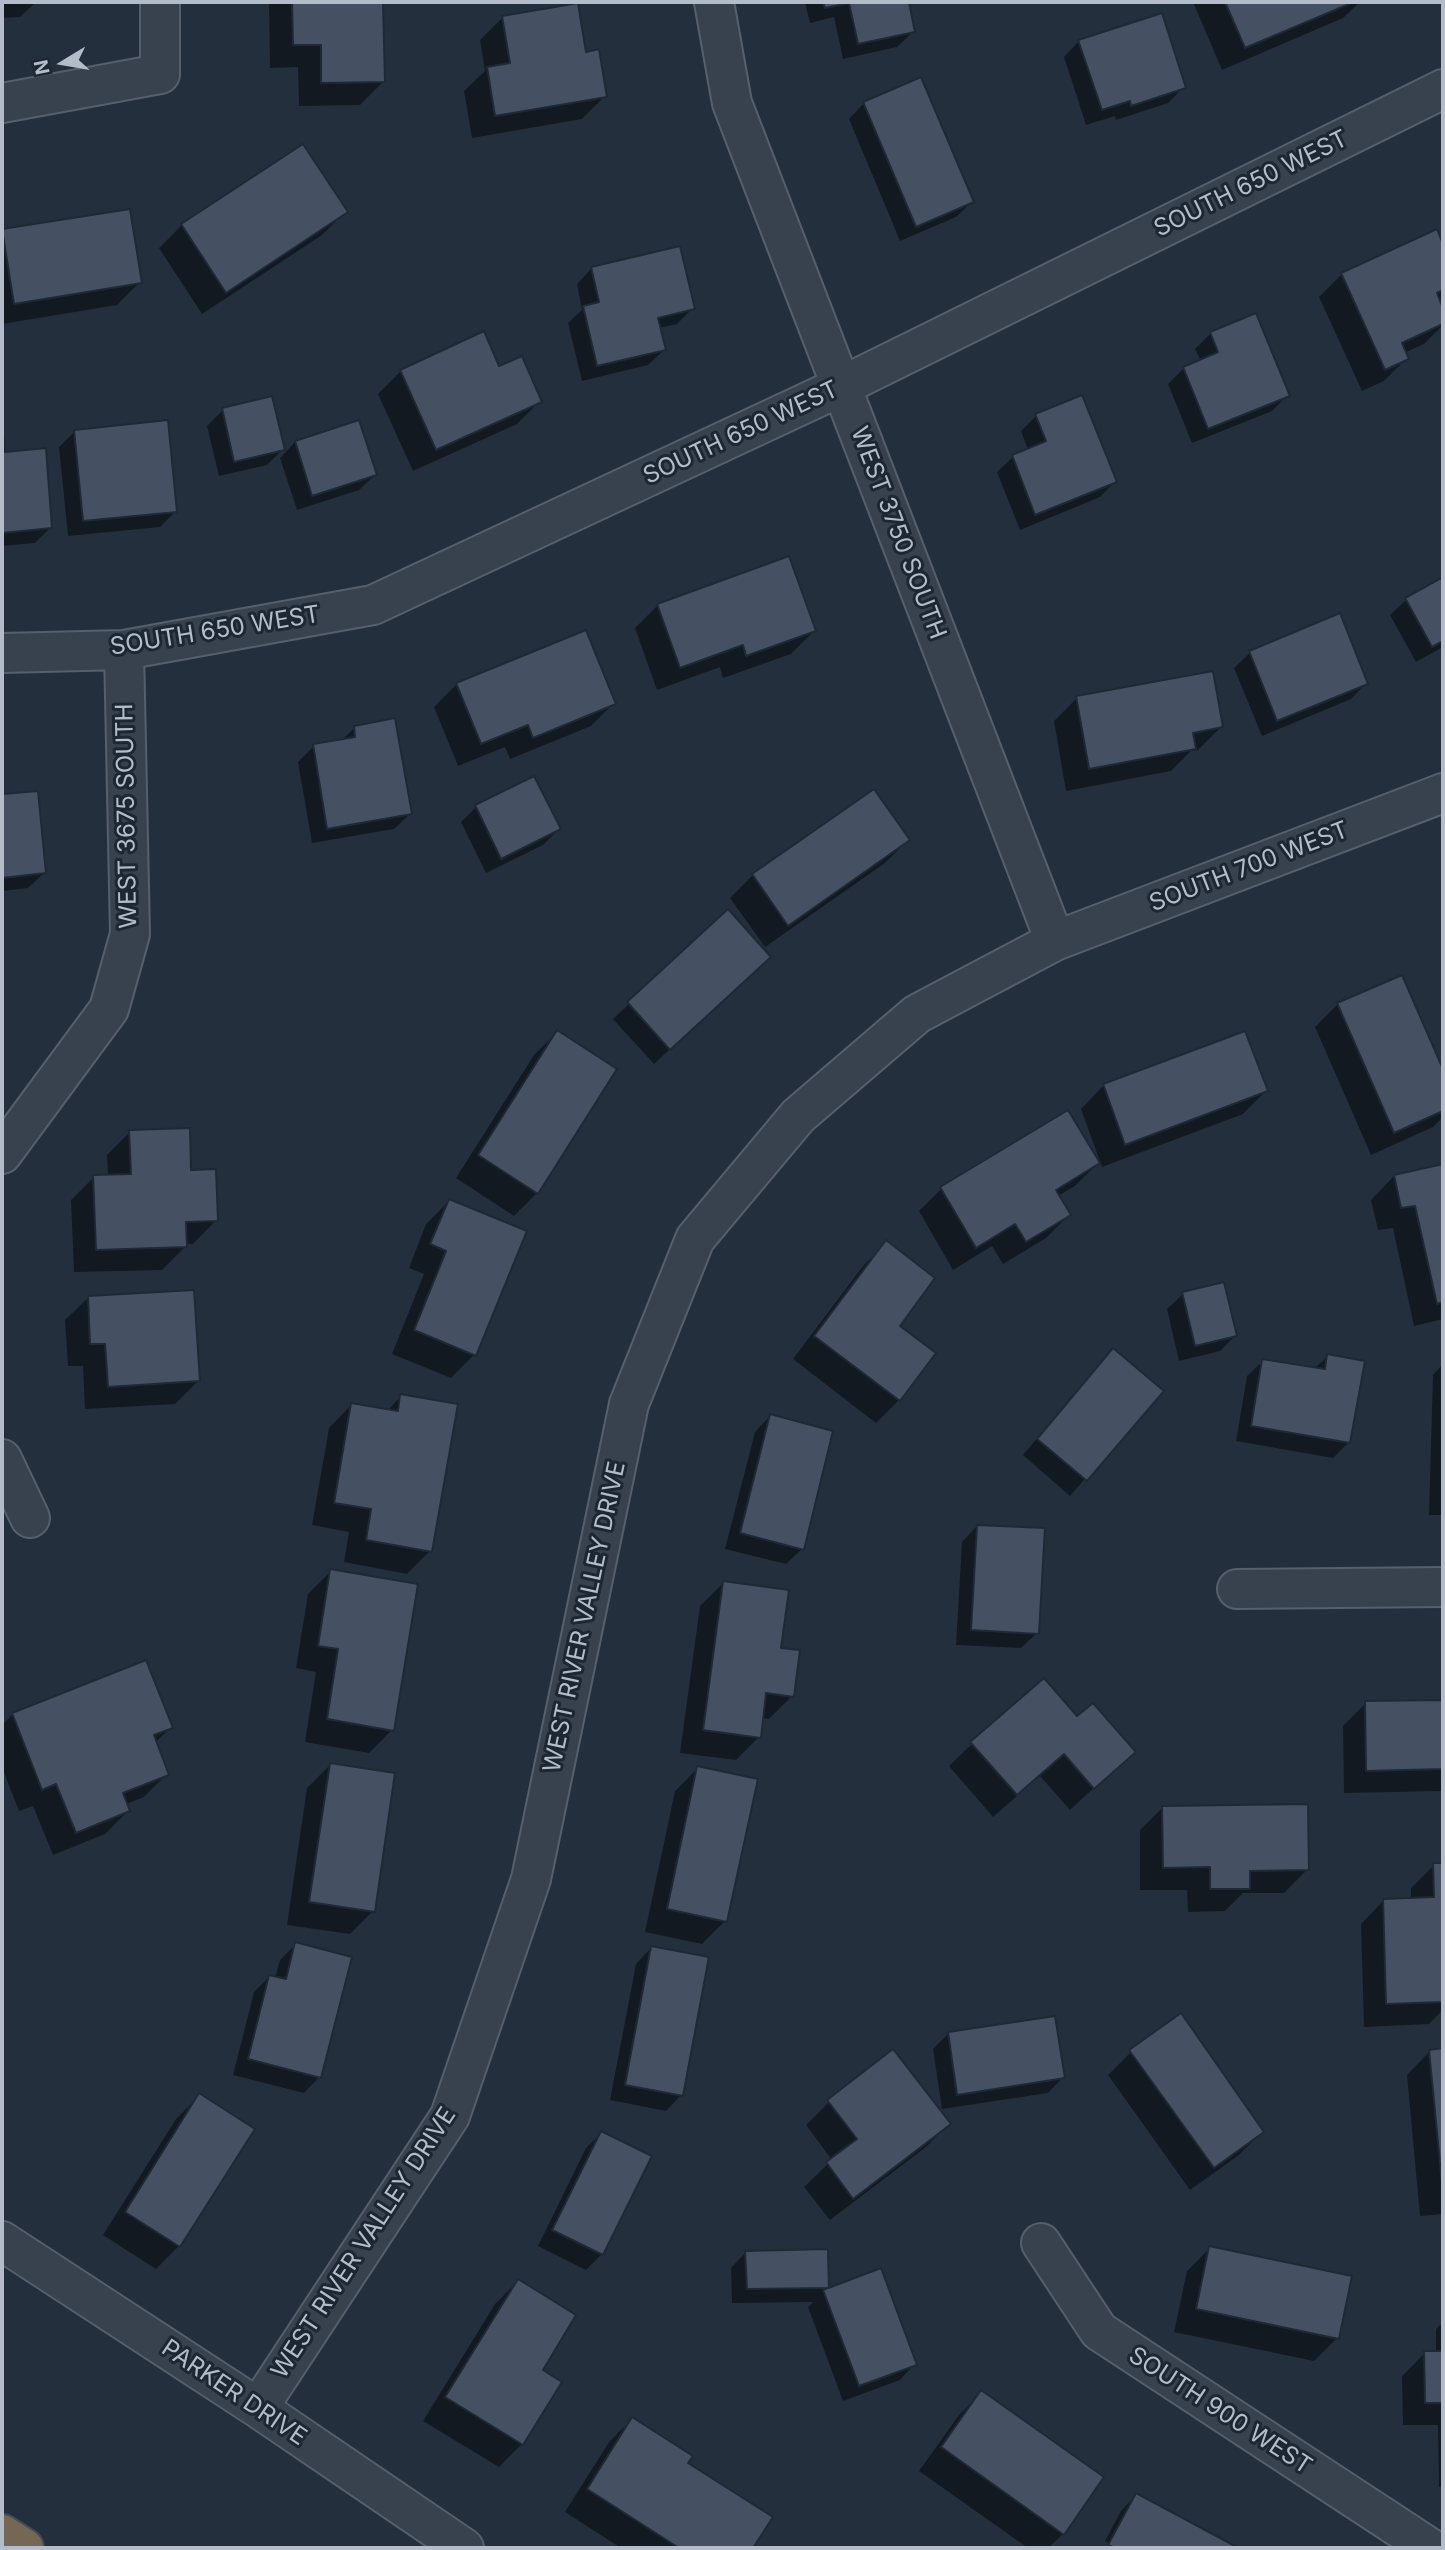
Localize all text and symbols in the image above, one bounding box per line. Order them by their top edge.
north arrow [28,28,98,98]
text: N [29,58,55,76]
street label: SOUTH 650 WEST [1149,125,1353,243]
street label: SOUTH 650 WEST [639,375,843,491]
street label: WEST 3750 SOUTH [844,423,952,643]
street label: SOUTH 650 WEST [108,600,322,662]
street label: WEST 3675 SOUTH [111,703,143,929]
street label: SOUTH 700 WEST [1145,816,1353,918]
street label: WEST RIVER VALLEY DRIVE [538,1459,632,1775]
street label: WEST RIVER VALLEY DRIVE [266,2102,462,2384]
street label: PARKER DRIVE [156,2334,312,2452]
street label: SOUTH 900 WEST [1123,2341,1317,2481]

